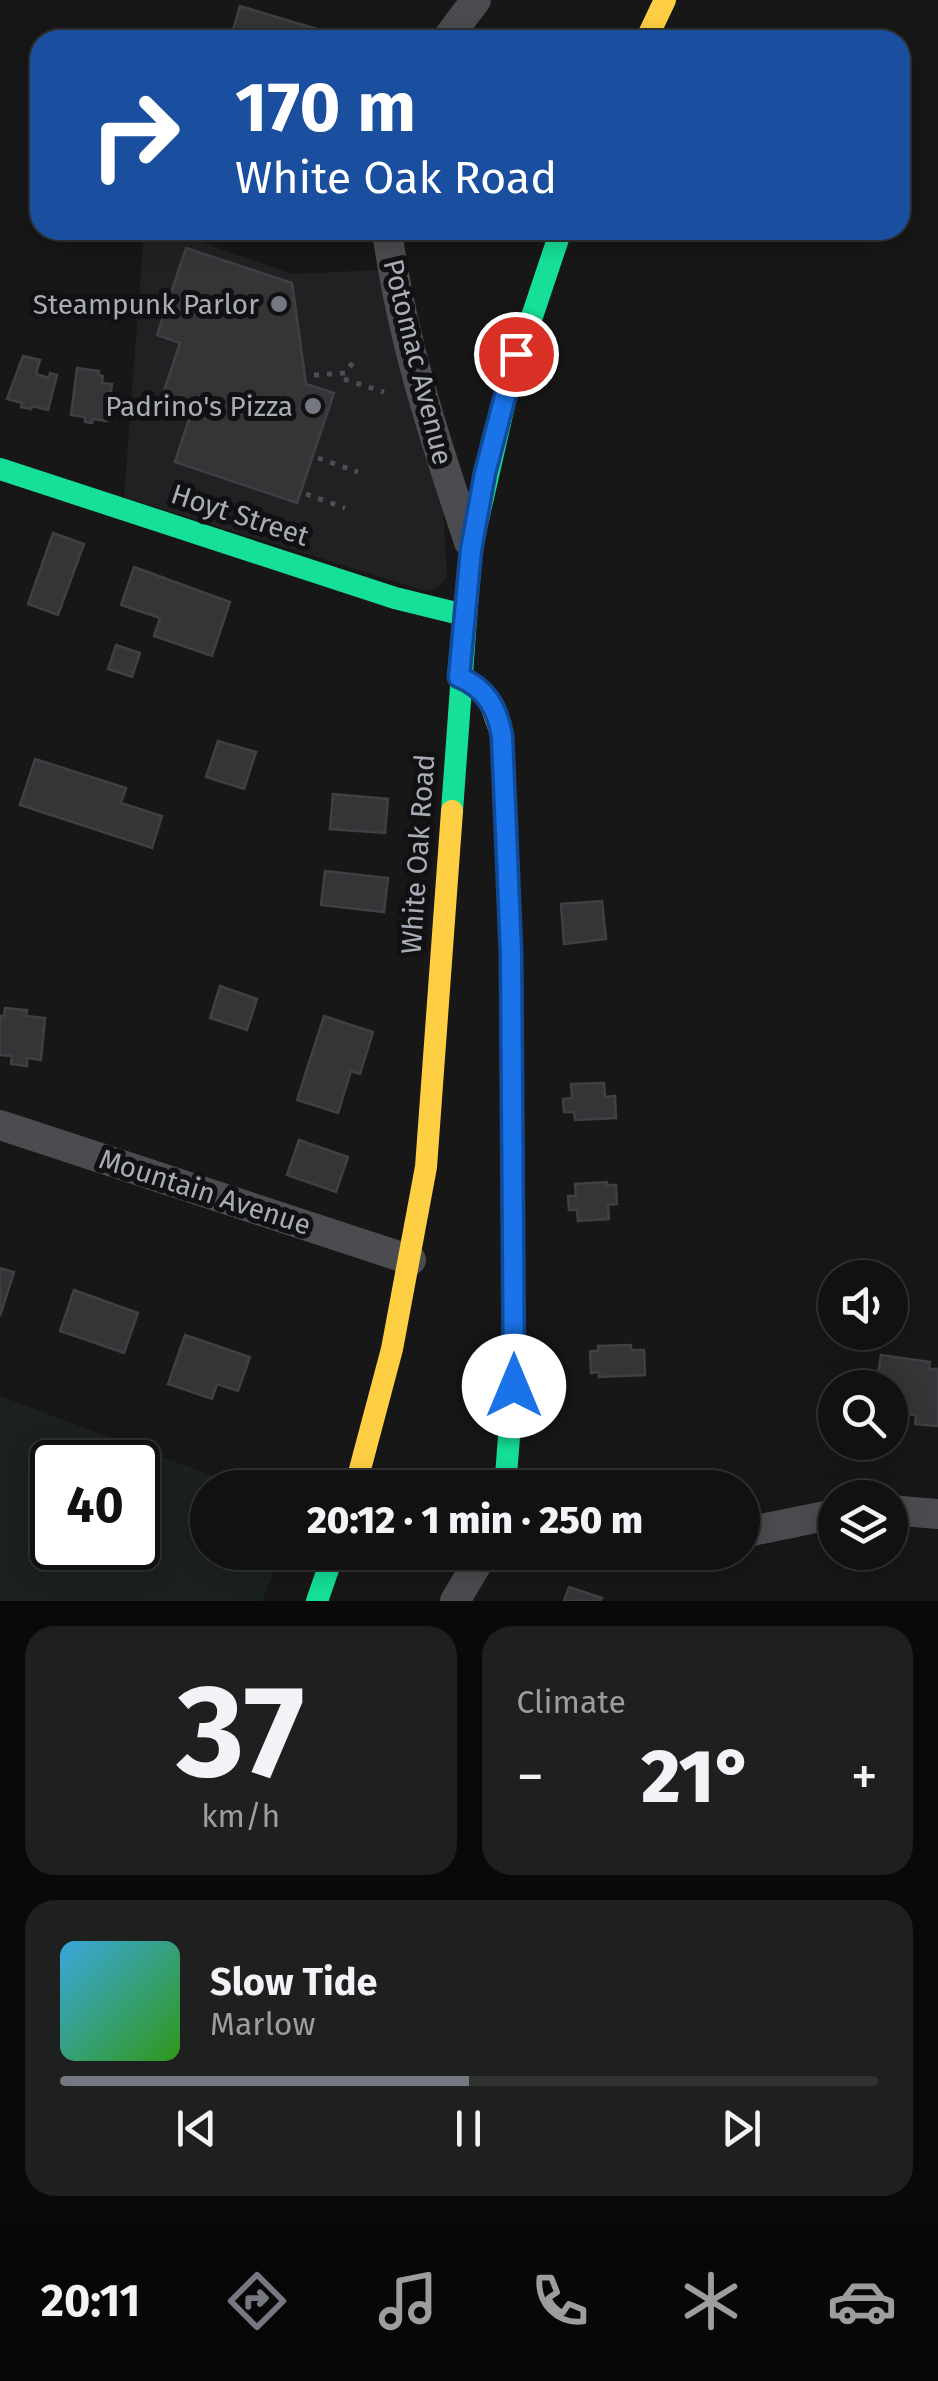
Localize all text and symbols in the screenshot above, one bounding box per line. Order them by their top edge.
text: 170 m [235,66,416,150]
icon: right [70,70,200,200]
text: White Oak Road [235,151,557,205]
street label: Potomac Avenue [376,256,460,468]
place label: Steampunk Parlor [33,288,259,321]
marker: Steampunk Parlor [268,293,290,315]
pin [474,312,559,397]
icon: arrive [489,327,544,382]
place label: Padrino's Pizza [105,390,293,423]
marker: Padrino's Pizza [302,395,324,417]
street label: Hoyt Street [167,477,314,553]
street label: White Oak Road [395,753,441,955]
street label: Mountain Avenue [95,1142,315,1242]
map controls [818,1260,908,1570]
button: sound [818,1260,908,1350]
position arrow [462,1334,566,1438]
button: search [818,1370,908,1460]
speed limit sign: 40 [30,1440,160,1570]
button: layers [818,1480,908,1570]
text: 20:12 · 1 min · 250 m [307,1497,643,1543]
text: 37 [177,1654,305,1810]
text: Climate [517,1683,626,1721]
text: 21° [641,1732,753,1822]
text: − [517,1744,544,1810]
text: + [851,1744,878,1810]
text: km/h [201,1797,280,1835]
text: Slow Tide [210,1959,378,2005]
text: Marlow [210,2005,316,2043]
icon: previous [169,2101,224,2156]
icon: pause [441,2101,496,2156]
icon: next [714,2101,769,2156]
icon: directions [222,2266,292,2336]
icon: music [373,2266,443,2336]
icon: phone [525,2266,595,2336]
icon: climate [676,2266,746,2336]
icon: car [827,2266,897,2336]
text: 20:11 [41,2274,140,2328]

